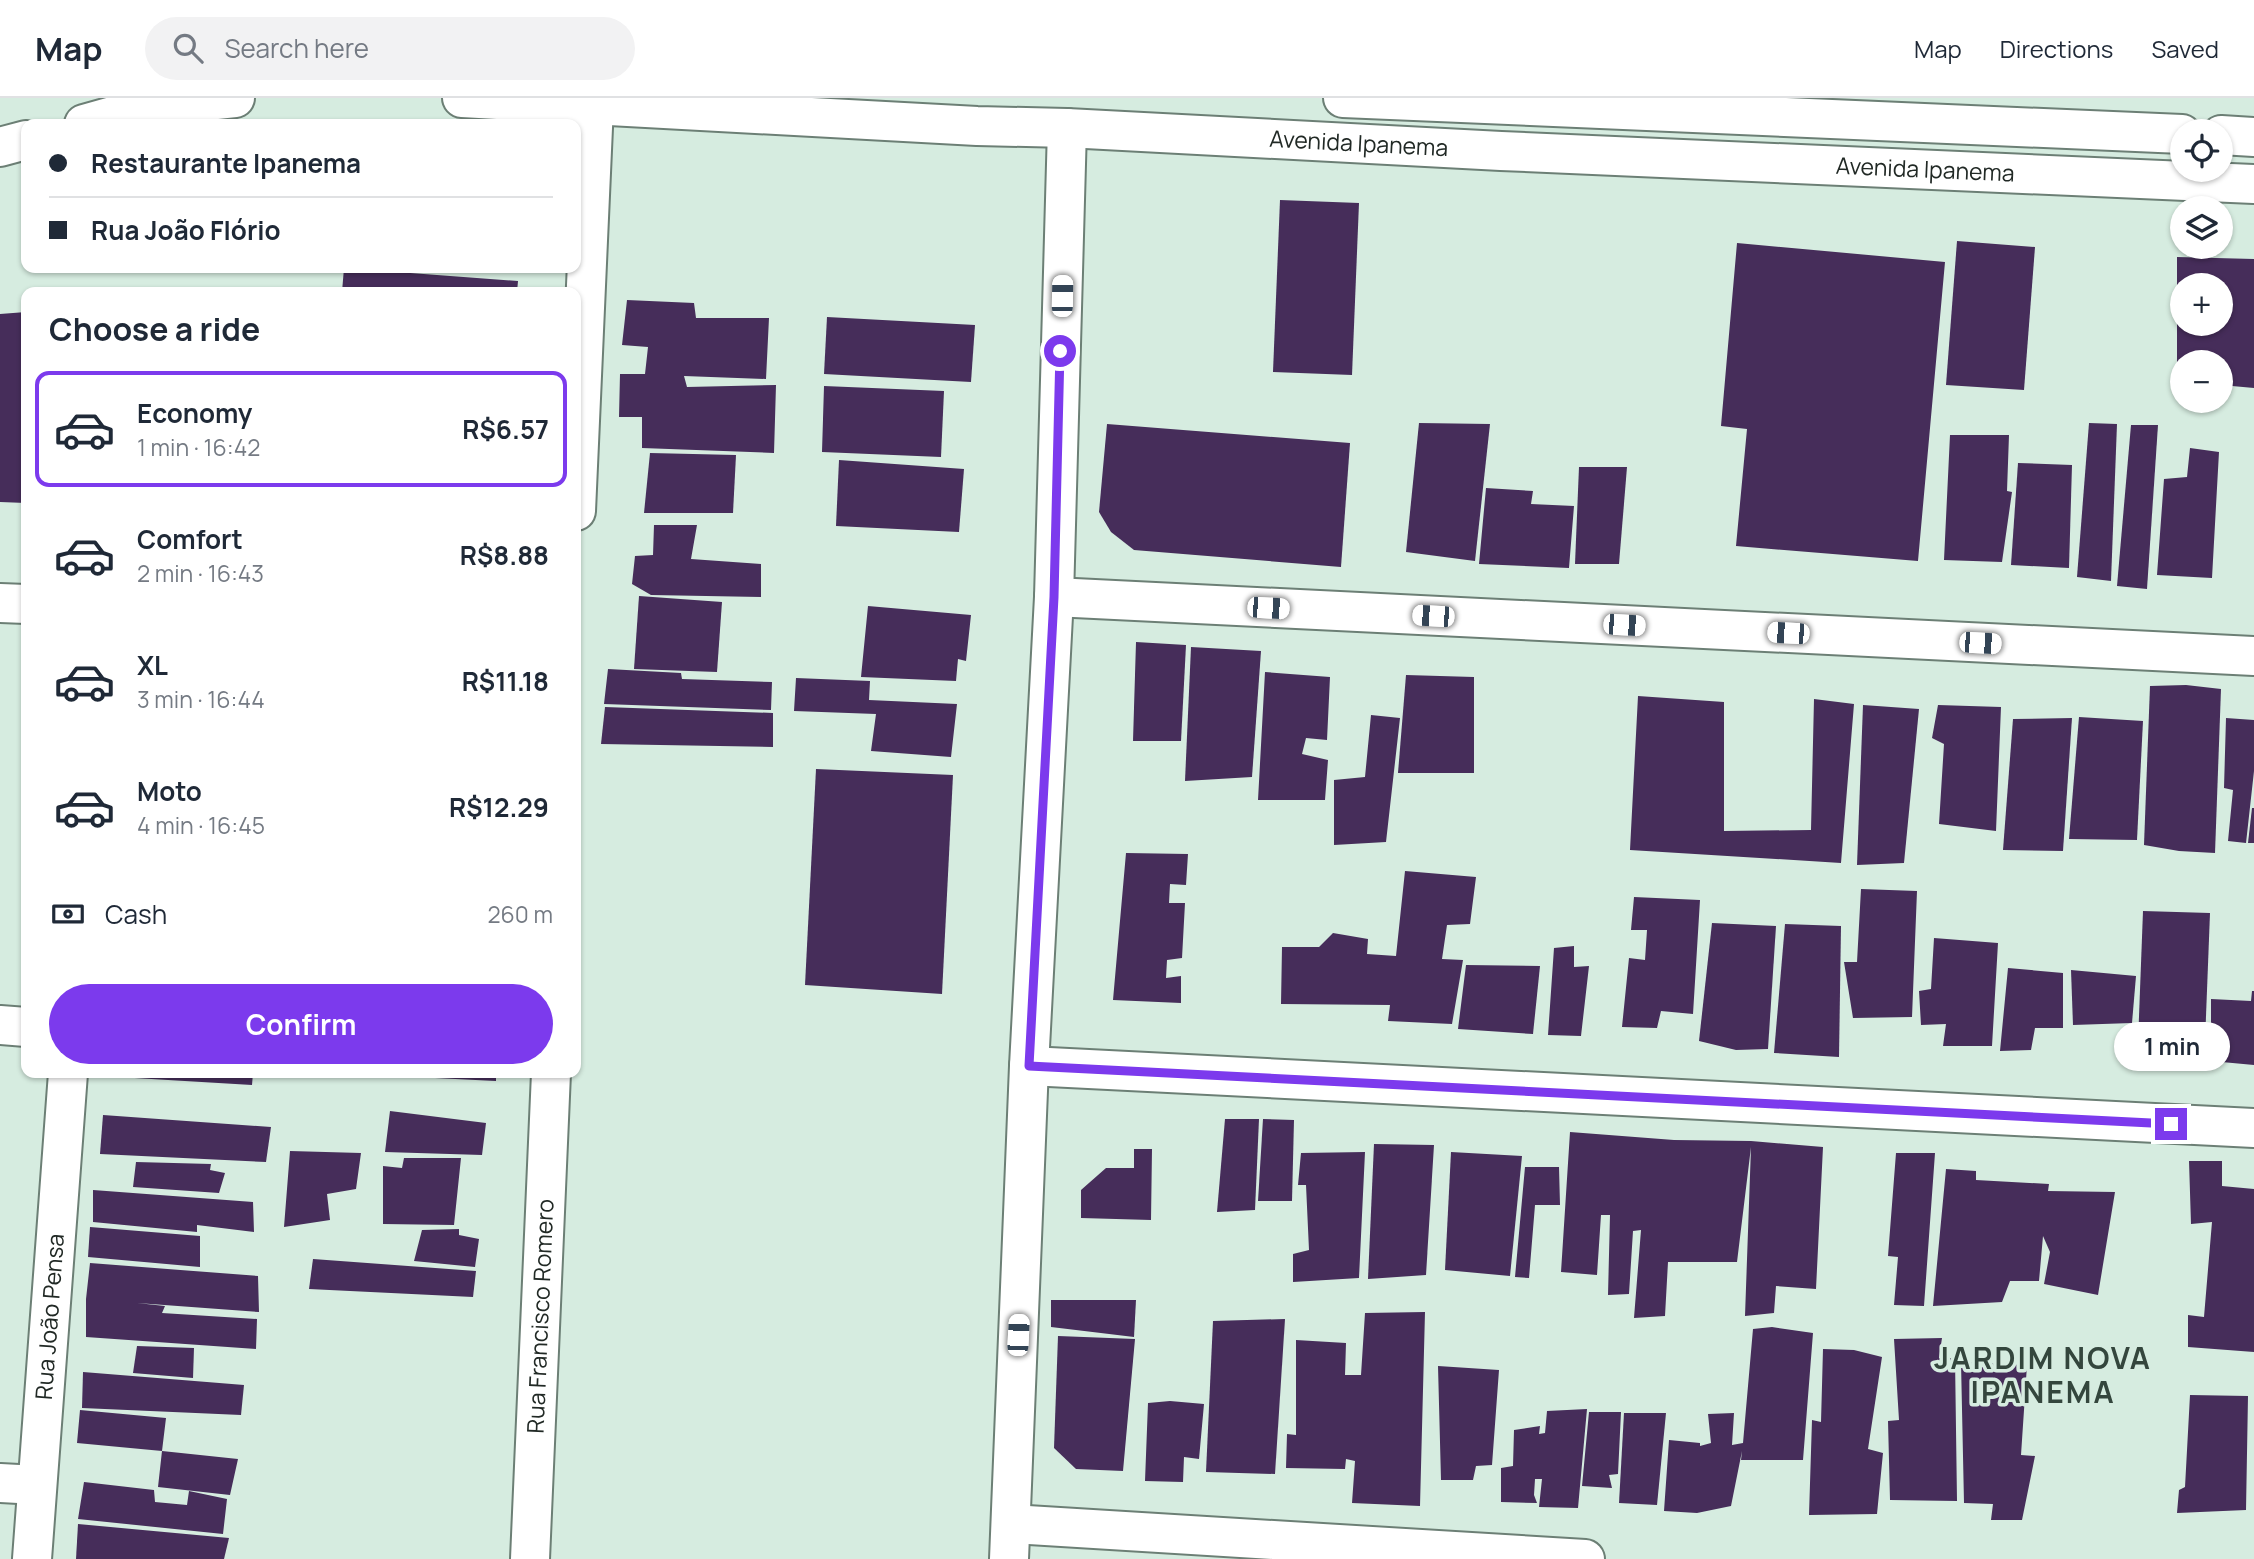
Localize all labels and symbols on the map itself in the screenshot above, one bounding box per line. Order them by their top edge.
street label: Avenida Ipanema [1269,122,1449,163]
street label: Avenida Ipanema [1835,149,2015,188]
car [1052,275,1073,317]
route start [1044,335,1076,367]
car [1247,596,1290,620]
car [1412,604,1455,628]
car [1603,613,1646,637]
car [1767,621,1810,645]
car [1959,631,2002,655]
callout: 1 min [2113,1023,2229,1072]
route end [2155,1108,2187,1140]
street label: Rua Francisco Romero [518,1198,561,1434]
street label: Rua João Pensa [27,1232,71,1401]
car [1007,1313,1030,1357]
district label: JARDIM NOVA IPANEMA [1934,1337,2152,1412]

